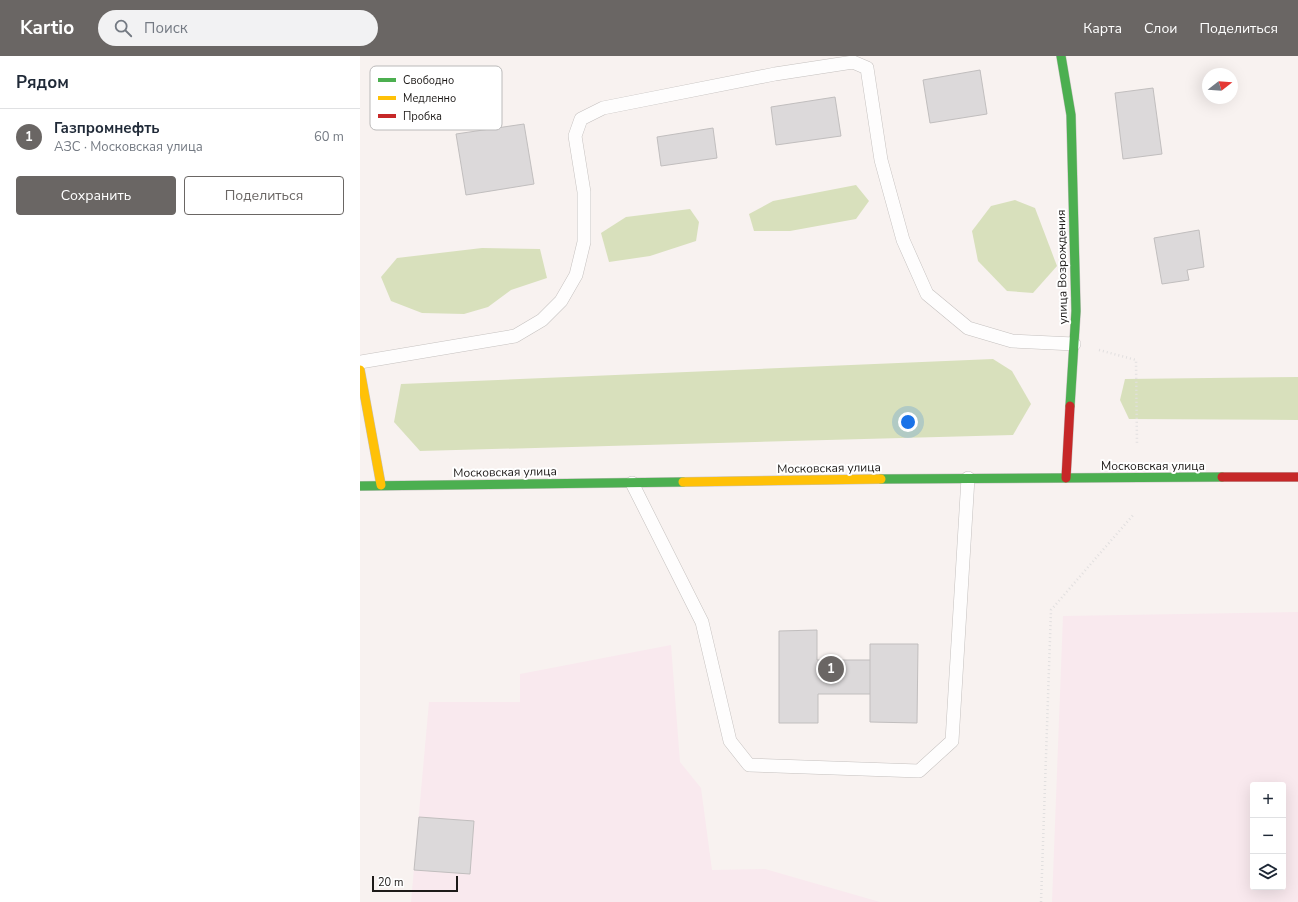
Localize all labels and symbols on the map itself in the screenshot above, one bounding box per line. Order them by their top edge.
legend [370,66,502,130]
north arrow [1202,68,1238,104]
text: Свободно [403,73,454,88]
text: Медленно [403,91,456,106]
text: Пробка [403,109,442,124]
street label: улица Возрождения [1053,209,1071,325]
your location [898,412,918,432]
street label: Московская улица [1101,458,1205,474]
street label: Московская улица [777,459,881,477]
street label: Московская улица [453,463,557,481]
pin: 1 [818,654,844,684]
scale bar [372,874,458,893]

